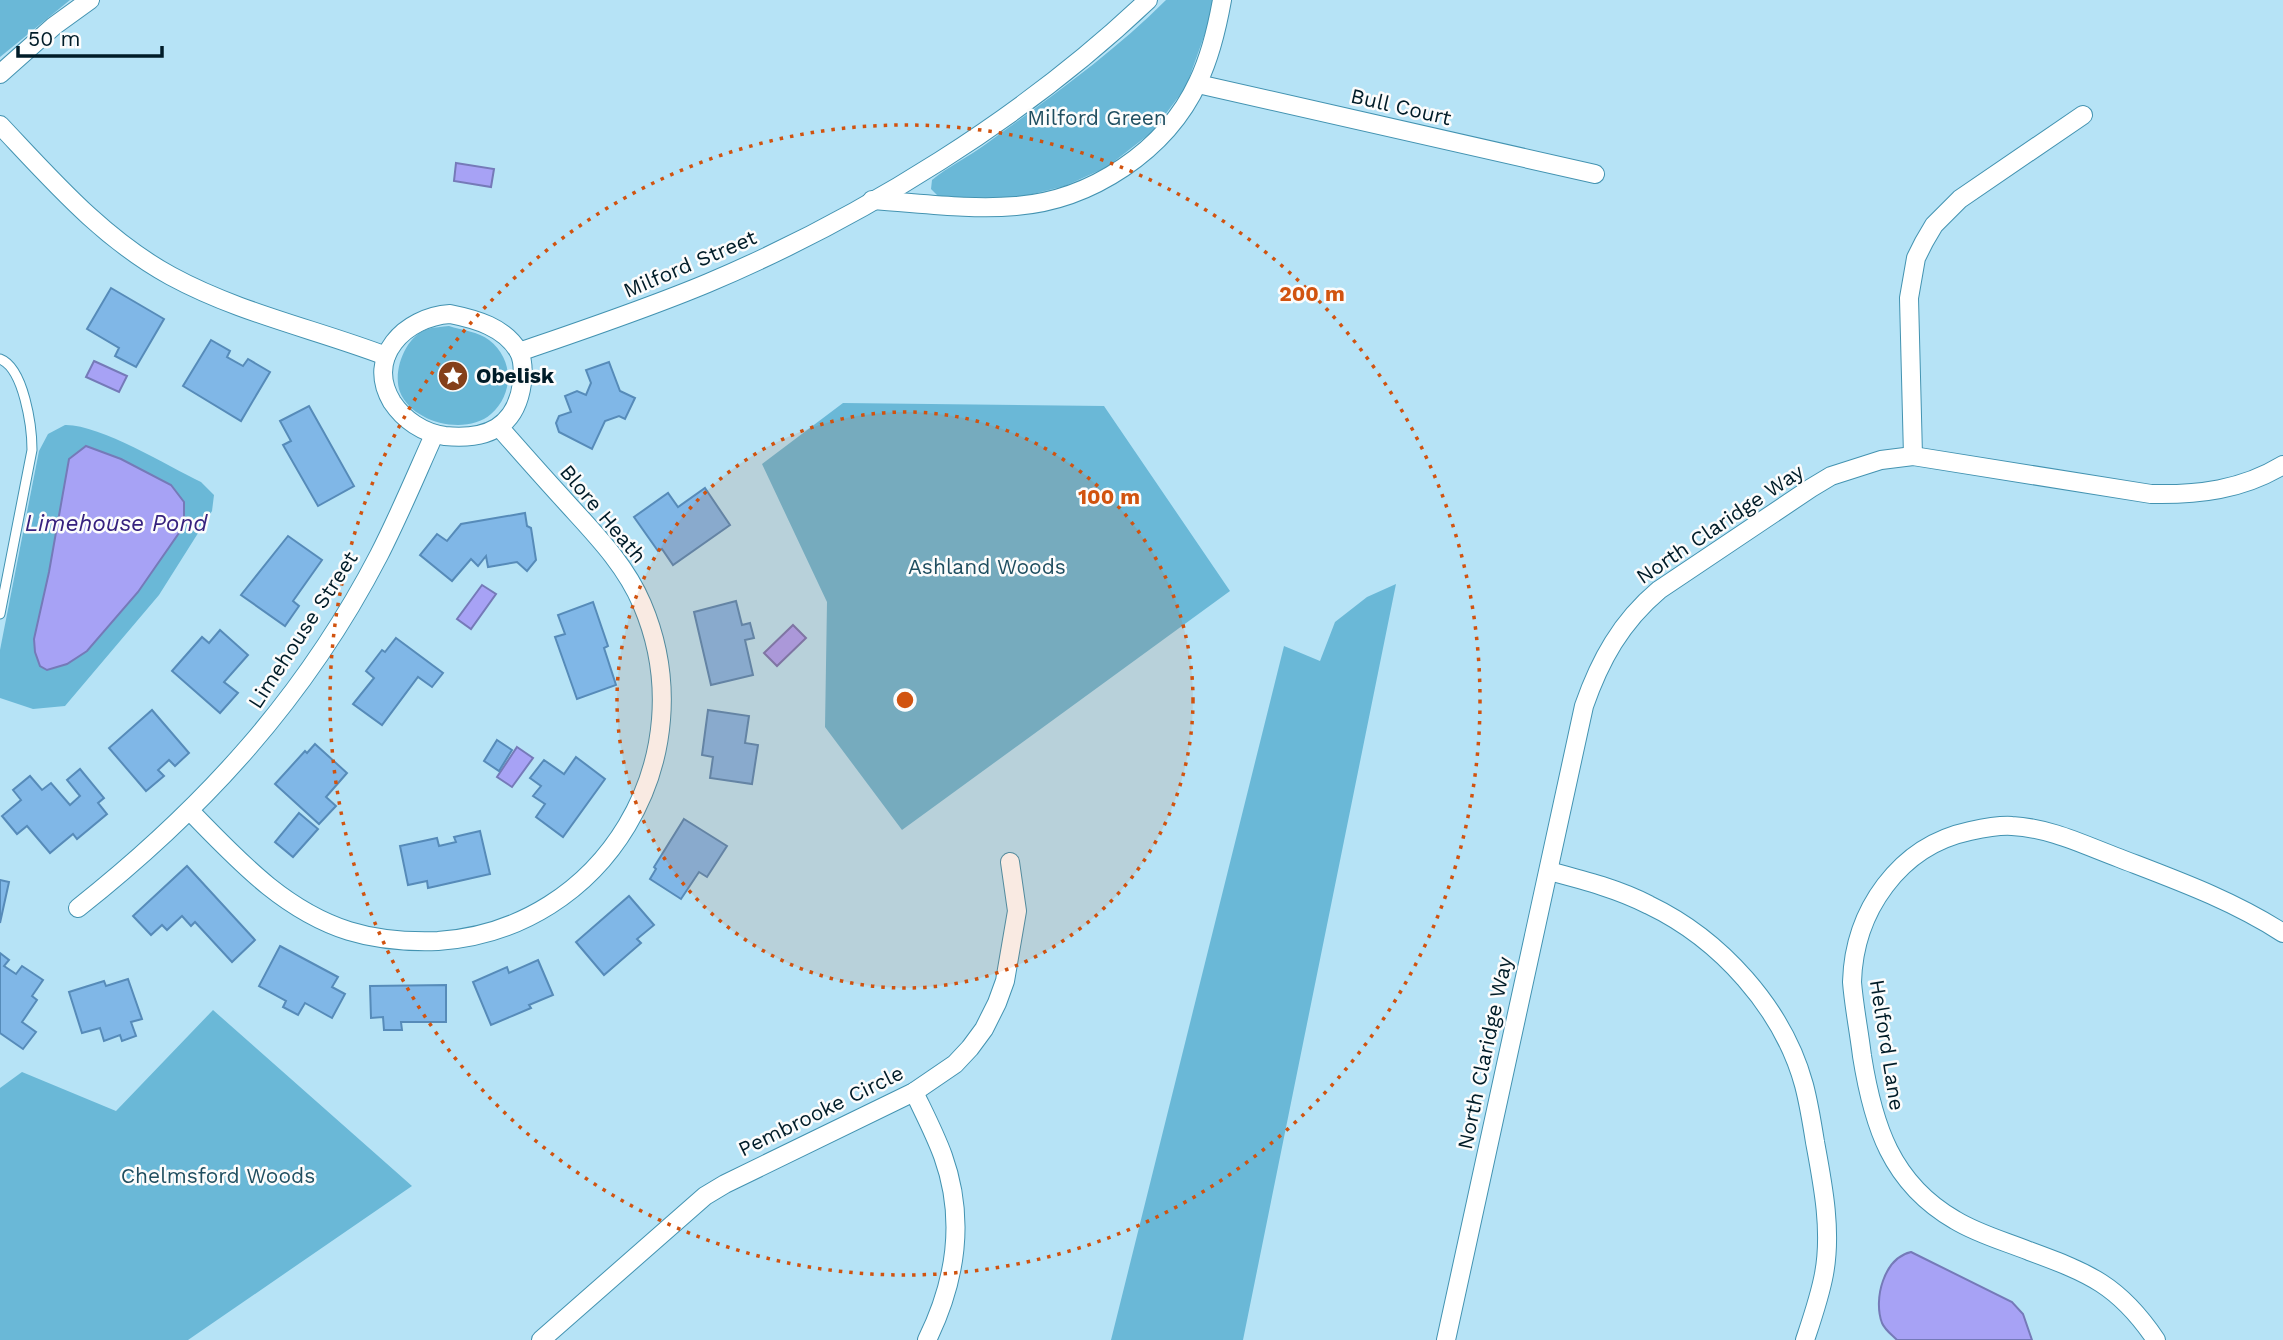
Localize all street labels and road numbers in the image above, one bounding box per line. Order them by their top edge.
street label: Bull Court [1348,83,1454,130]
street label: Milford Street [619,224,760,303]
street label: North Claridge Way [1631,458,1808,589]
street label: Blore Heath [555,459,652,568]
street label: Limehouse Street [242,546,363,713]
street label: North Claridge Way [1452,954,1517,1151]
street label: Helford Lane [1865,978,1910,1112]
street label: Pembrooke Circle [734,1060,907,1161]

